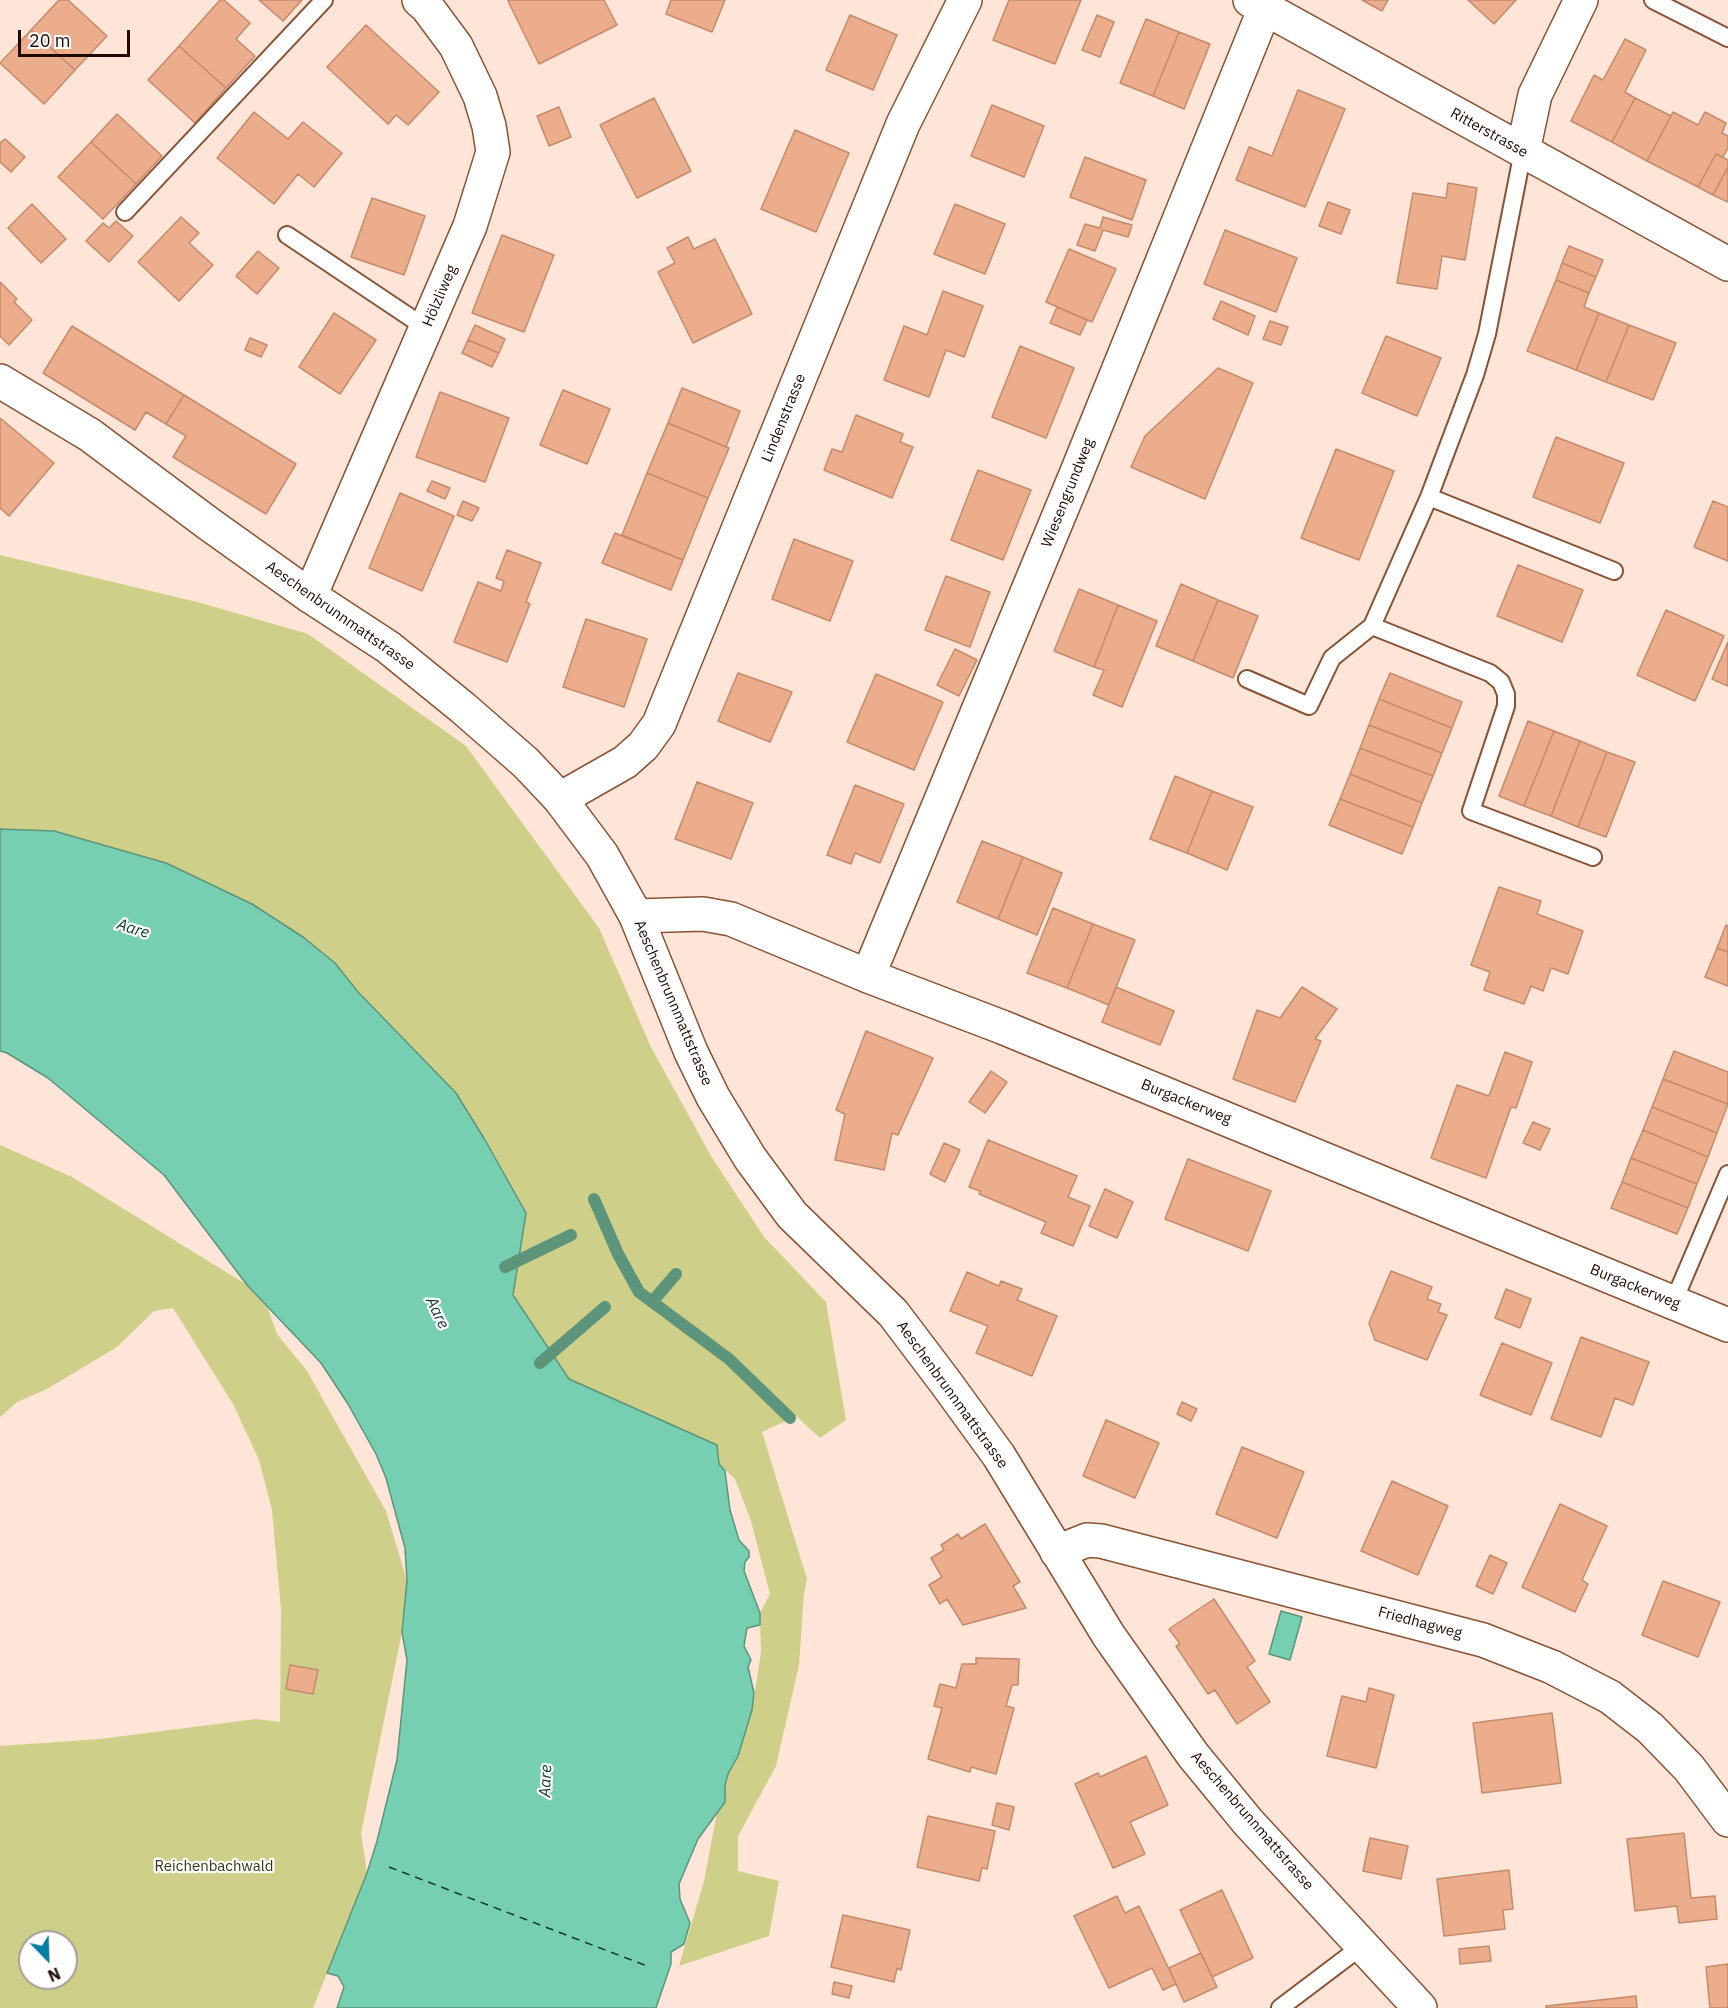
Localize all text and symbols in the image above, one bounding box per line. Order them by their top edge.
scale bar [21,18,134,56]
text: 20 m [29,29,71,52]
street label: Ritterstrasse [1447,104,1531,162]
street label: Hölzliweg [419,262,461,330]
street label: Lindenstrasse [758,371,810,465]
street label: Wiesengrundweg [1038,436,1098,550]
street label: Aeschenbrunnmattstrasse [262,558,418,674]
water label: Aare [114,915,152,943]
street label: Aeschenbrunnmattstrasse [630,918,716,1088]
street label: Burgackerweg [1138,1076,1234,1128]
street label: Burgackerweg [1587,1261,1683,1313]
water label: Aare [421,1294,453,1332]
street label: Aeschenbrunnmattstrasse [892,1318,1012,1472]
street label: Friedhagweg [1376,1603,1464,1643]
street label: Aeschenbrunnmattstrasse [1187,1748,1317,1894]
water label: Aare [536,1764,556,1798]
park label: Reichenbachwald [154,1858,274,1876]
north arrow [18,1930,78,1990]
text: N [45,1963,63,1986]

